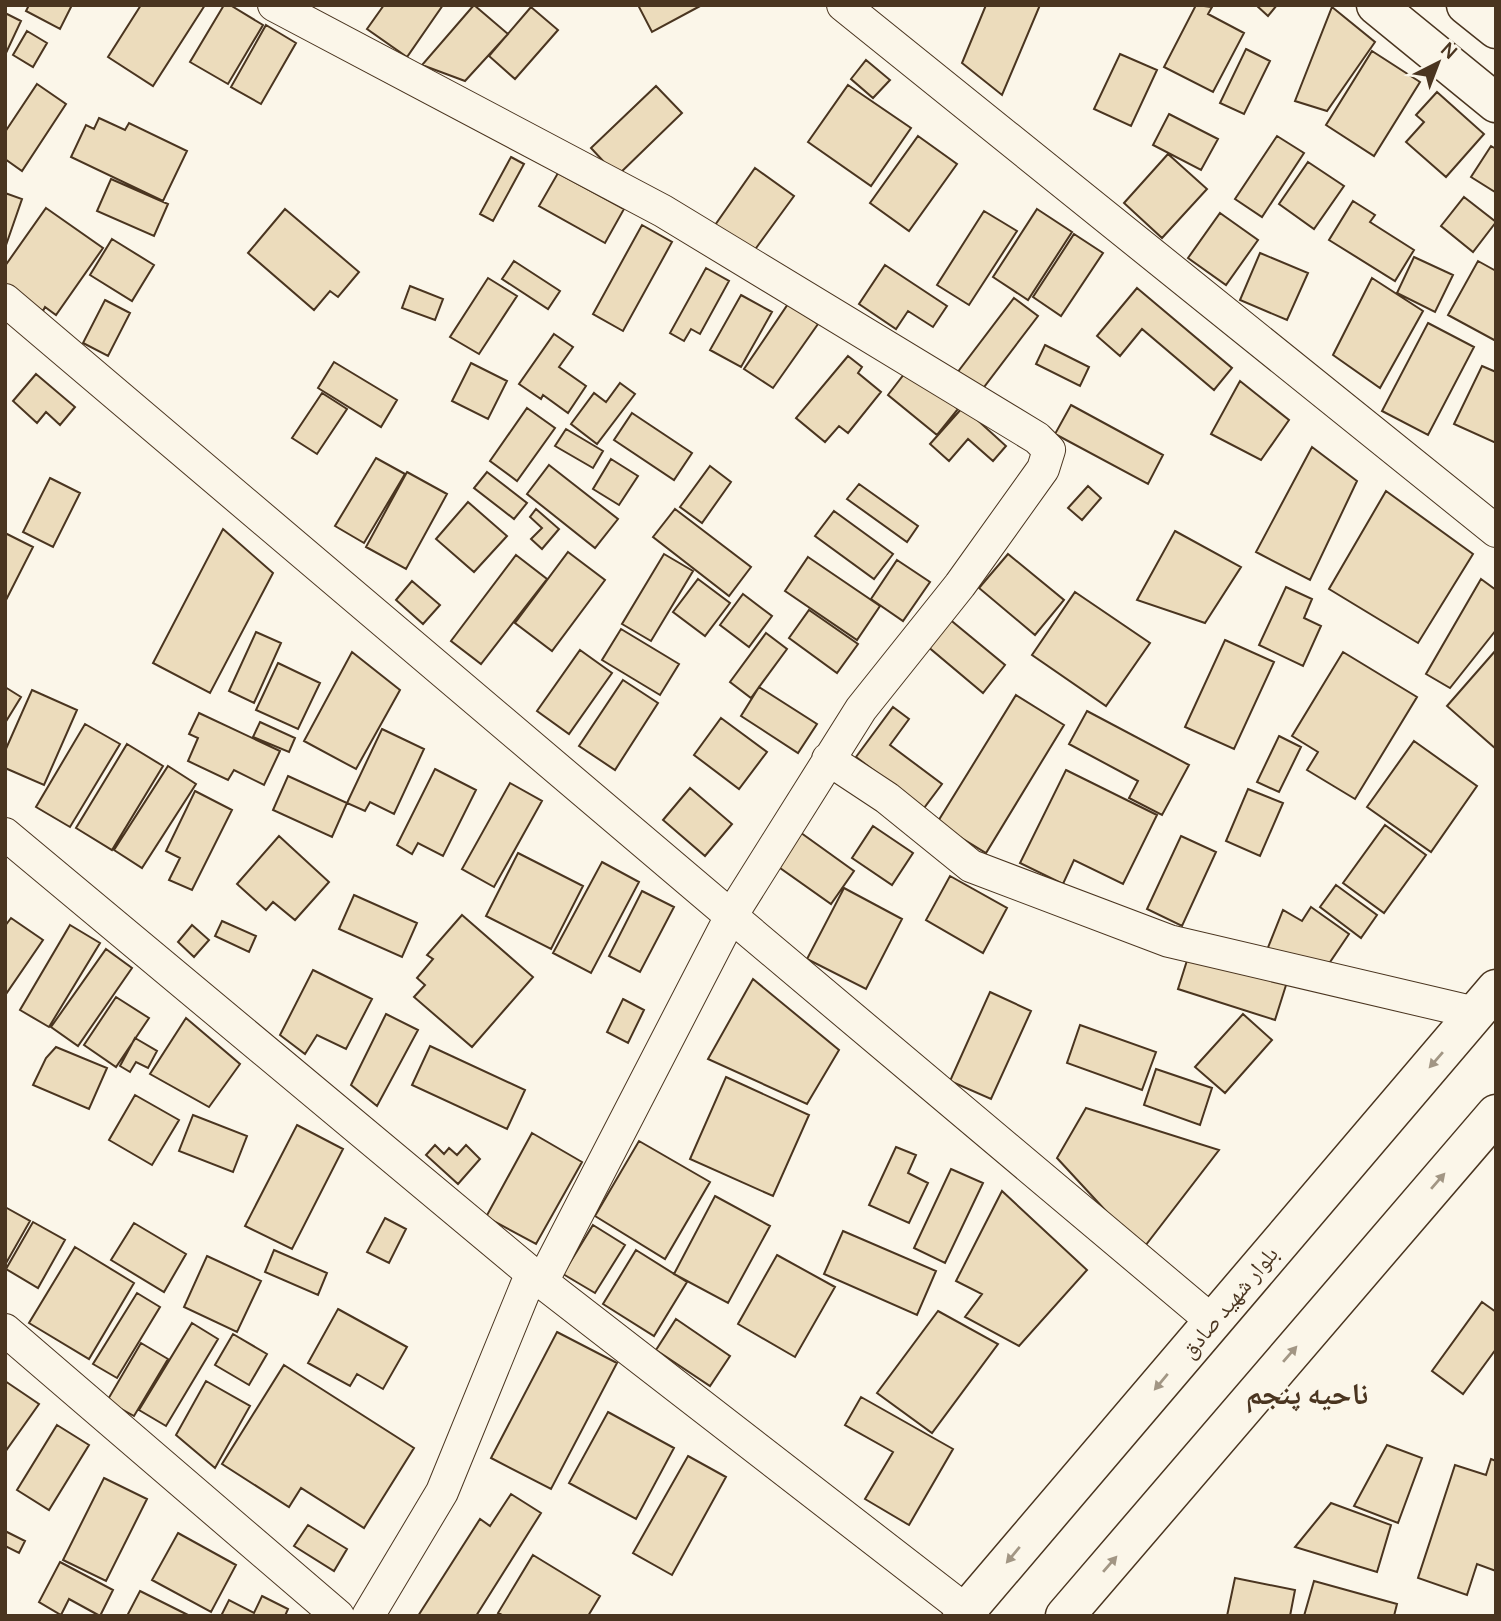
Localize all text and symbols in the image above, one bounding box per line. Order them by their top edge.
north arrow [1403,28,1473,98]
text: N [1436,36,1463,65]
one-way arrow [1428,1051,1444,1069]
one-way arrow [1430,1173,1445,1190]
street label: بلوار شهید صادق [1172,1238,1285,1364]
one-way arrow [1282,1345,1298,1363]
district label: ناحیه پنجم [1246,1372,1368,1414]
one-way arrow [1154,1373,1169,1390]
one-way arrow [1005,1546,1021,1564]
one-way arrow [1102,1555,1118,1573]

